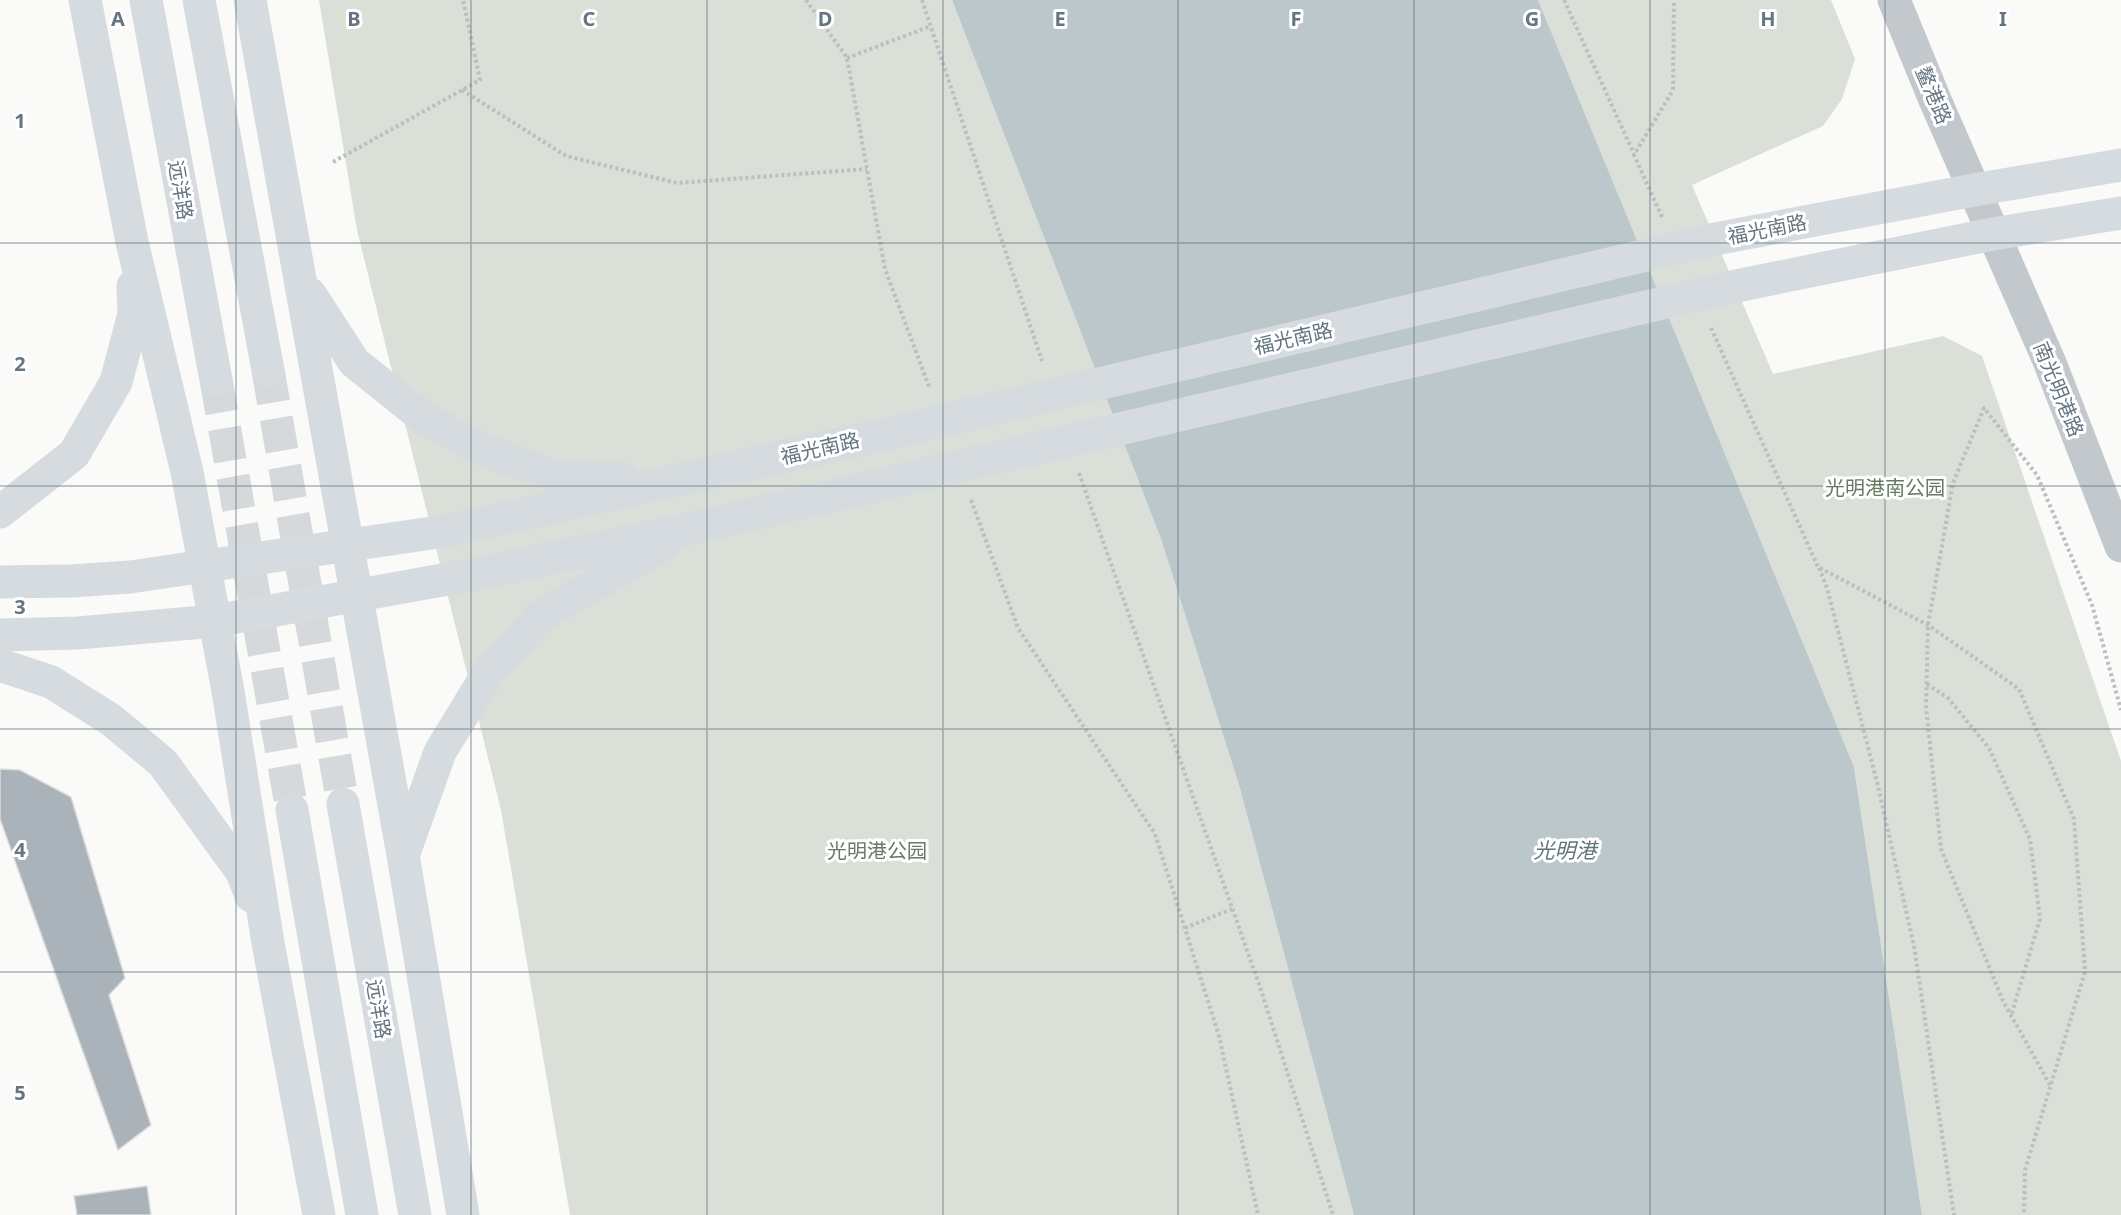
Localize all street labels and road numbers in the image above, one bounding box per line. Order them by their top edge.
street label: 鳌港路 [1910,62,1958,128]
street label: 远洋路 [162,158,200,222]
street label: 福光南路 [1725,208,1809,250]
street label: 福光南路 [1251,316,1335,360]
street label: 南光明港路 [2028,338,2090,440]
street label: 福光南路 [778,426,862,470]
street label: 远洋路 [360,977,398,1041]

